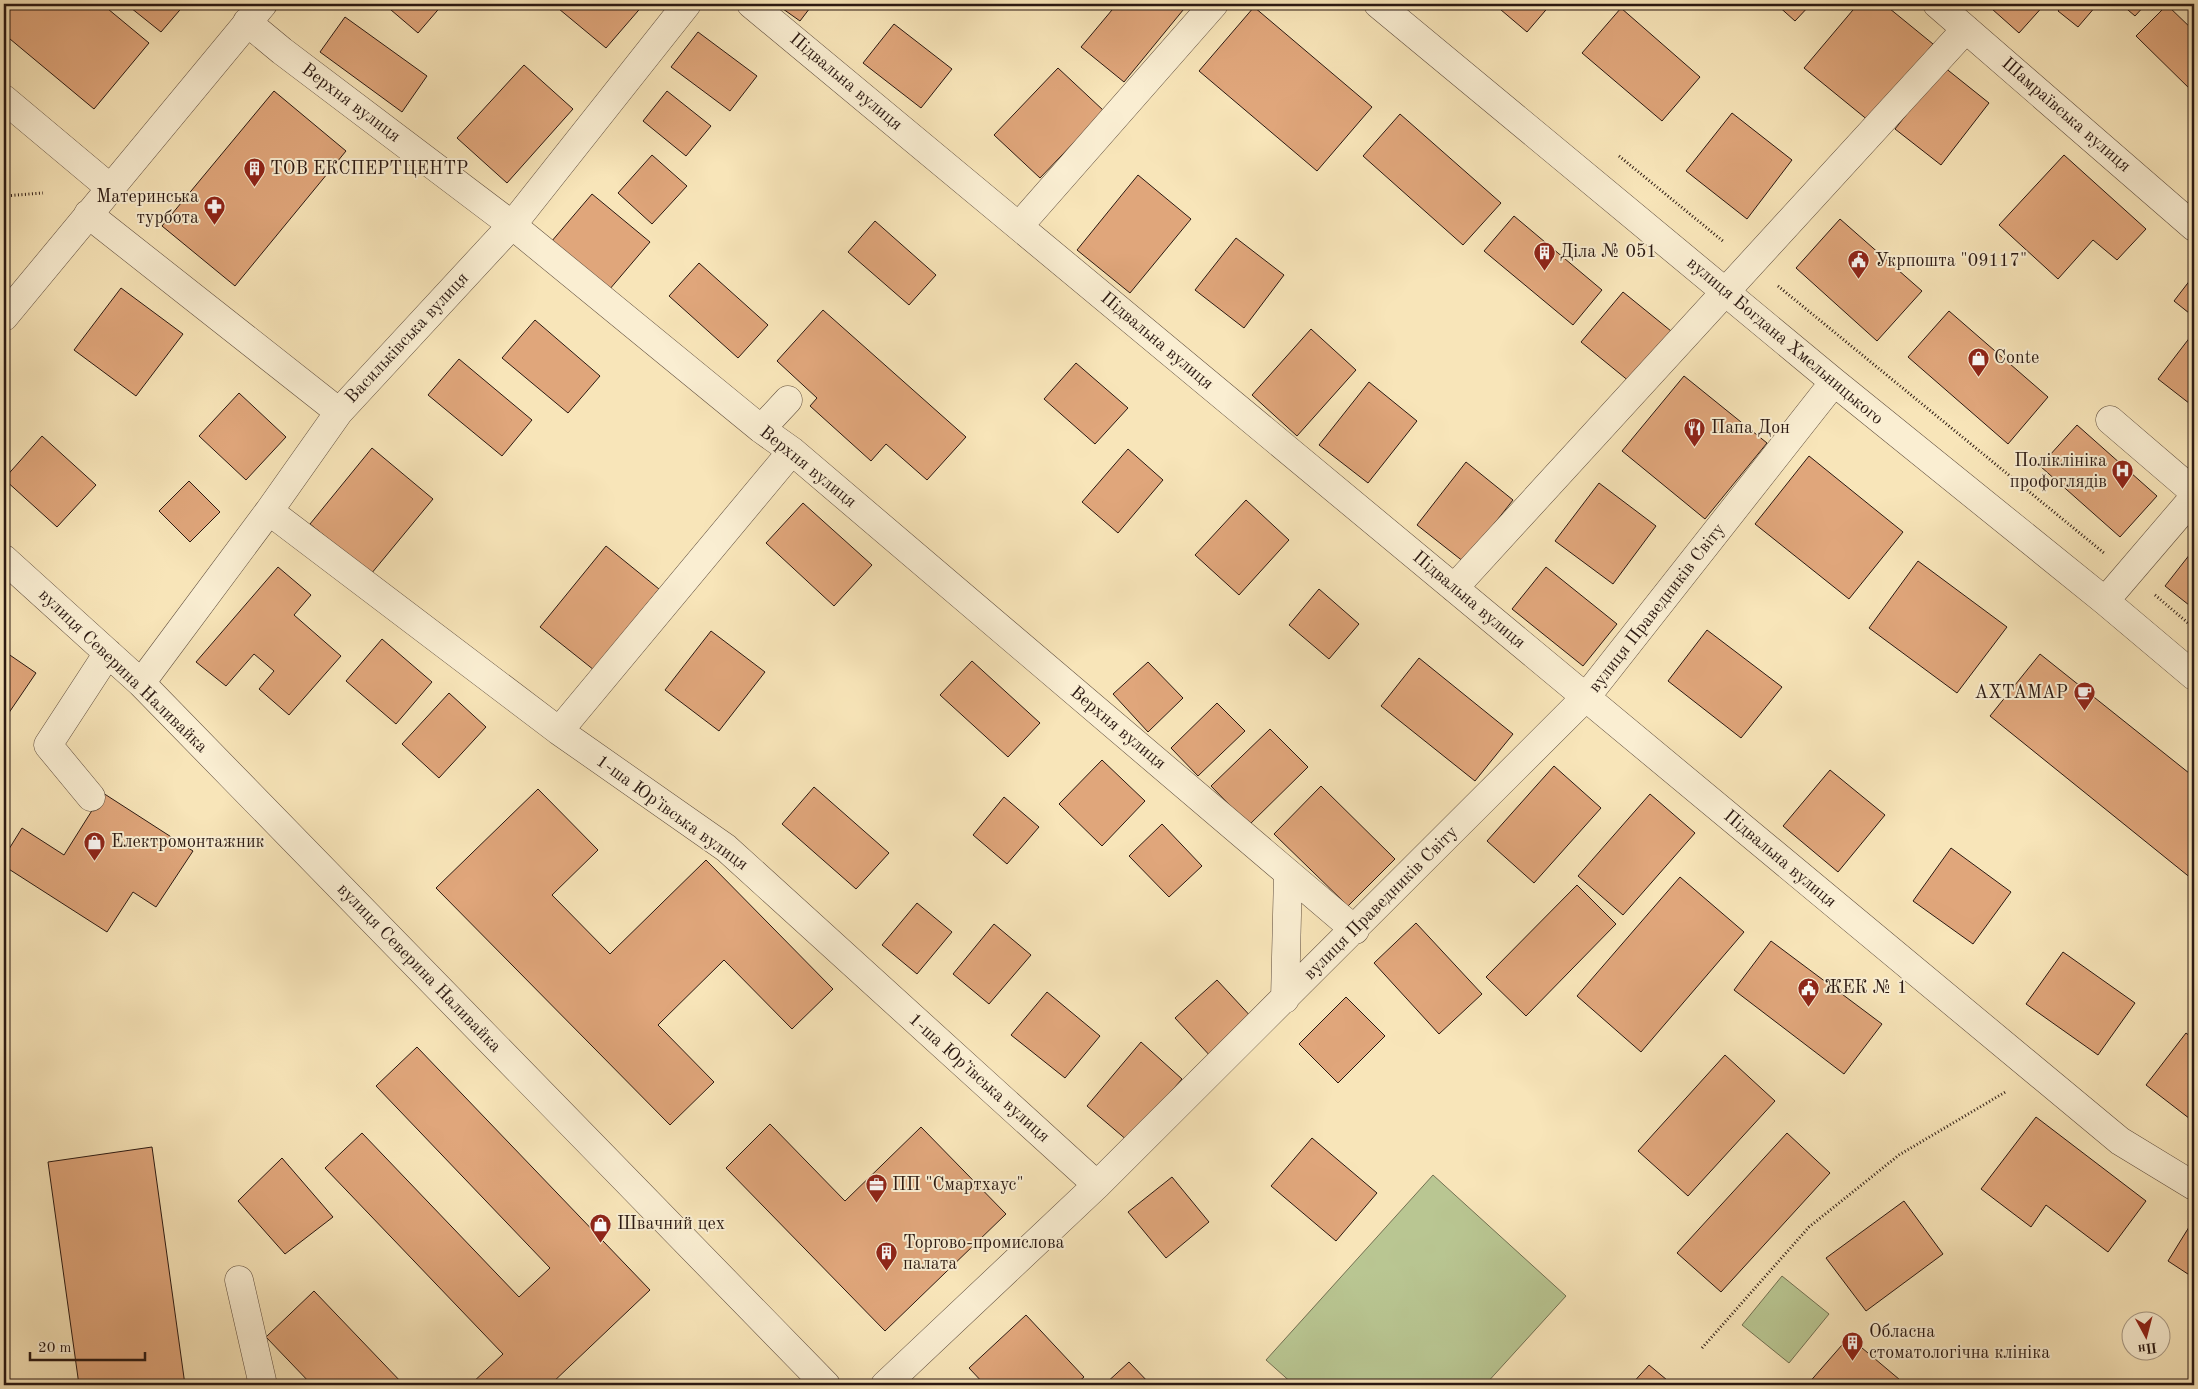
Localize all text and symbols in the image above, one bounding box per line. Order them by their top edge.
street label: Підвальна вулиця [786,30,906,134]
street label: Шамраївська вулиця [1998,54,2134,176]
street label: Верхня вулиця [298,60,404,146]
building icon: ТОВ ЕКСПЕРТЦЕНТР [242,157,266,188]
place label: ТОВ ЕКСПЕРТЦЕНТР [270,160,468,178]
place label: Материнська турбота [96,188,199,227]
pharmacy icon: Материнська турбота [203,195,227,226]
building icon: Діла № 051 [1532,240,1556,271]
place label: Діла № 051 [1560,243,1657,261]
public building icon: Укрпошта "09117" [1847,249,1871,280]
place label: Укрпошта "09117" [1875,252,2027,270]
street label: вулиця Богдана Хмельницького [1684,254,1887,428]
street label: Васильківська вулиця [342,269,472,407]
street label: Підвальна вулиця [1097,289,1217,393]
shop icon: Conte [1966,346,1990,377]
place label: Conte [1994,349,2039,367]
restaurant icon: Папа Дон [1683,416,1707,447]
place label: Папа Дон [1711,419,1790,437]
street label: Верхня вулиця [756,423,860,511]
place label: Поліклініка профоглядів [2010,452,2107,492]
hospital icon: Поліклініка профоглядів [2111,459,2135,490]
street label: вулиця Праведників Світу [1586,520,1729,696]
street label: Підвальна вулиця [1409,548,1529,652]
street label: вулиця Северина Наливайка [35,586,211,756]
cafe icon: АХТАМАР [2072,681,2096,712]
street label: Верхня вулиця [1067,683,1169,773]
place label: АХТАМАР [1975,684,2068,702]
street label: 1-ша Юрʼївська вулиця [593,752,751,874]
street label: Підвальна вулиця [1720,807,1840,911]
street label: вулиця Праведників Світу [1301,822,1462,983]
shop icon: Електромонтажник [83,830,107,861]
place label: Електромонтажник [111,833,265,851]
street label: вулиця Северина Наливайка [334,880,504,1056]
public building icon: ЖЕК № 1 [1796,976,1820,1007]
place label: ЖЕК № 1 [1824,979,1907,997]
street label: 1-ша Юрʼївська вулиця [905,1010,1053,1146]
office icon: ПП "Смартхаус" [864,1173,888,1204]
place label: ПП "Смартхаус" [892,1176,1024,1194]
shop icon: Швачний цех [589,1212,613,1243]
place label: Швачний цех [617,1215,725,1233]
place label: Торгово-промислова палата [903,1234,1065,1273]
building icon: Торгово-промислова палата [875,1241,899,1272]
north arrow [2120,1312,2170,1362]
place label: Обласна стоматологічна клініка [1869,1323,2050,1362]
scale bar [30,1329,145,1361]
building icon: Обласна стоматологічна клініка [1841,1330,1865,1361]
text: Пн [2137,1340,2158,1356]
text: 20 m [38,1341,72,1356]

